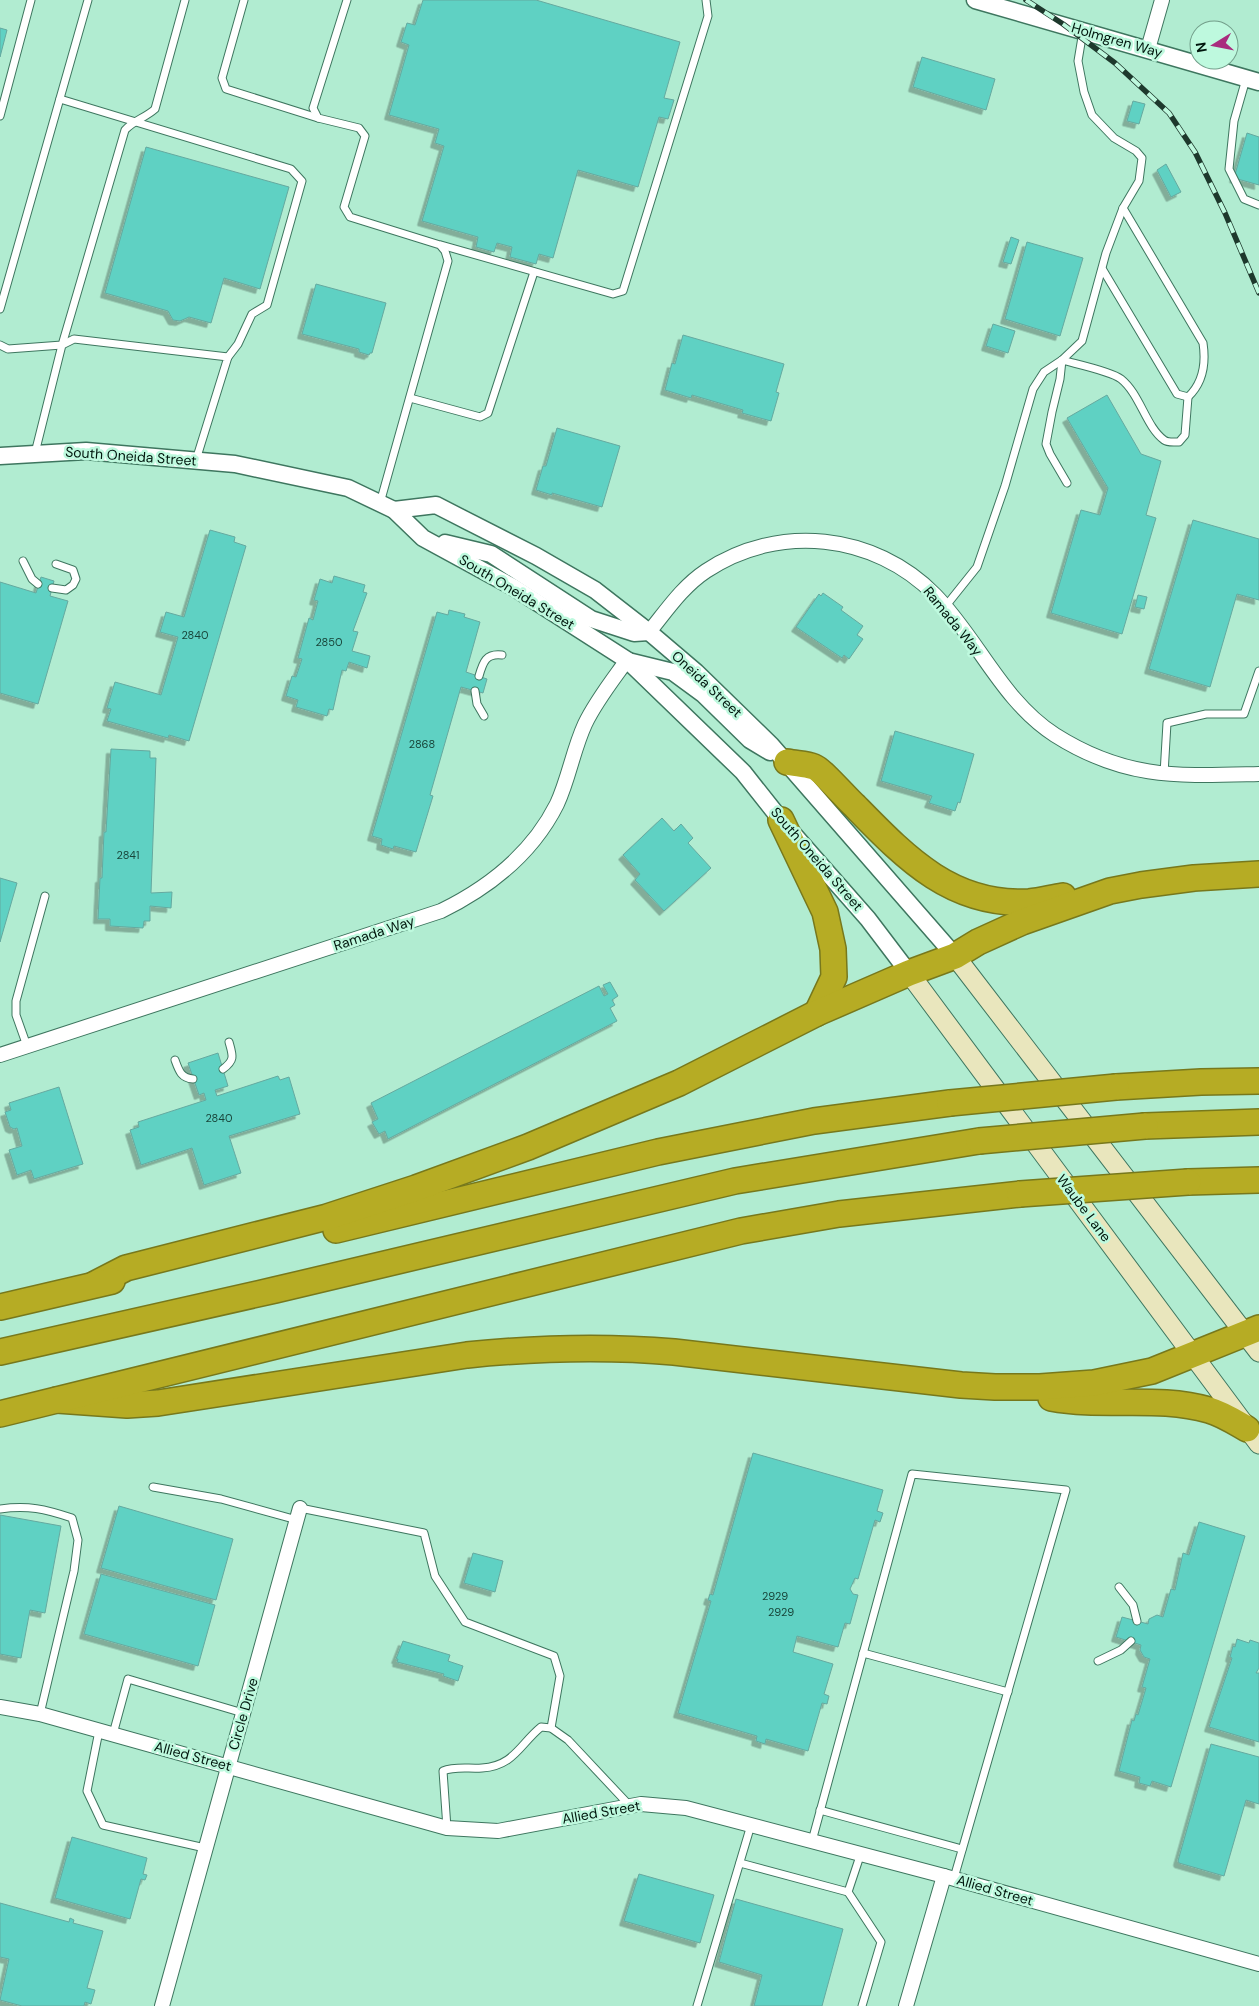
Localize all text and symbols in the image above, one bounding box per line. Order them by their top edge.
street label: Holmgren Way [1069,18,1165,62]
north arrow [1189,20,1239,70]
text: N [1191,41,1211,54]
street label: South Oneida Street [65,442,197,470]
street label: South Oneida Street [456,550,578,634]
street label: Ramada Way [920,583,987,659]
house number: 2840 [181,628,209,642]
house number: 2850 [315,635,343,649]
street label: Oneida Street [668,647,746,721]
house number: 2868 [409,737,435,751]
street label: South Oneida Street [767,803,867,915]
house number: 2841 [117,848,139,862]
street label: Ramada Way [331,911,417,955]
house number: 2840 [205,1111,233,1125]
street label: Waube Lane [1053,1171,1115,1245]
house number: 2929 [762,1589,788,1603]
house number: 2929 [768,1605,794,1619]
street label: Circle Drive [224,1676,262,1752]
street label: Allied Street [153,1737,233,1775]
street label: Allied Street [561,1796,641,1828]
street label: Allied Street [955,1870,1035,1910]

